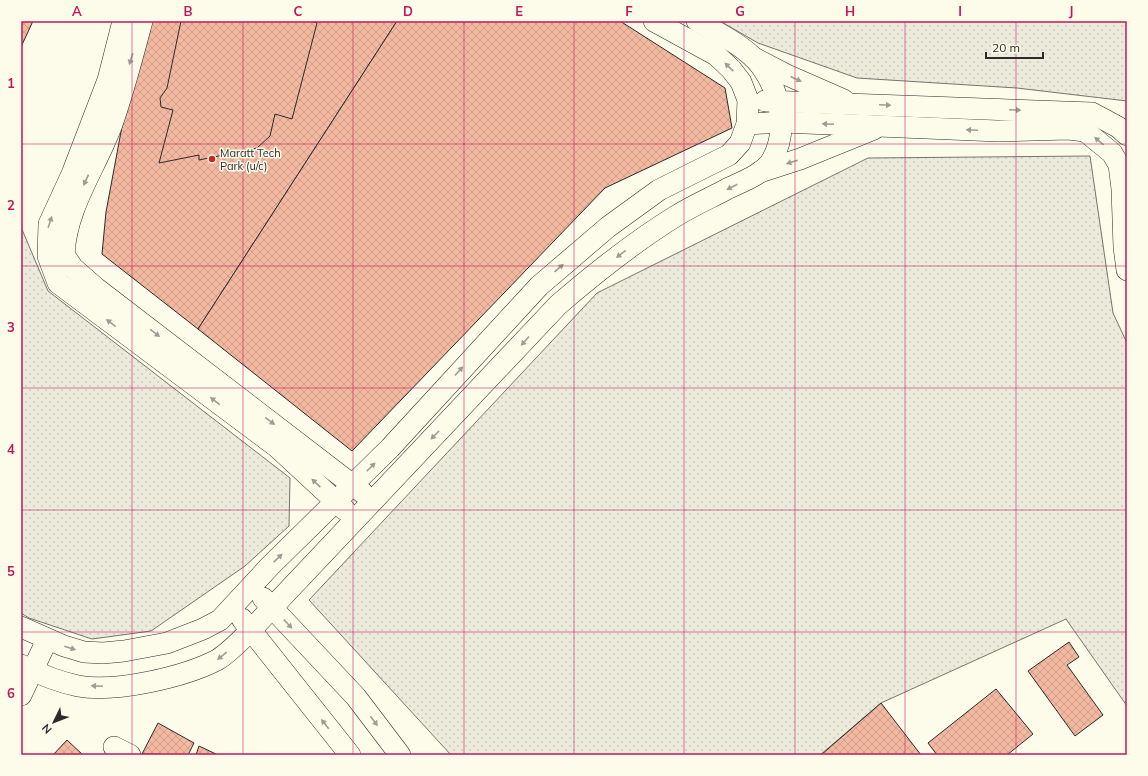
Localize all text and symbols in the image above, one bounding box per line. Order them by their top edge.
text: A [72,3,82,19]
text: B [184,3,193,19]
text: C [294,3,303,19]
text: D [403,3,413,19]
text: E [515,3,523,19]
text: F [625,3,633,19]
text: G [735,3,745,19]
text: H [845,3,855,19]
text: I [958,3,962,19]
text: J [1069,3,1073,19]
scale bar [986,34,1043,60]
text: 20 m [992,40,1020,55]
one-way arrow [128,53,134,65]
one-way arrow [724,62,734,72]
text: 1 [7,75,15,91]
one-way arrow [790,76,802,82]
one-way arrow [879,102,892,108]
one-way arrow [1009,106,1021,113]
one-way arrow [821,121,834,127]
one-way arrow [965,127,978,133]
one-way arrow [1093,136,1104,145]
place label: Maratt Tech Park (u/c) [220,146,281,173]
marker: Maratt Tech Park (u/c) [207,154,217,164]
one-way arrow [786,159,798,165]
one-way arrow [83,175,89,186]
one-way arrow [726,183,738,190]
text: 2 [7,197,15,213]
one-way arrow [48,216,54,228]
one-way arrow [616,250,626,258]
one-way arrow [554,263,564,273]
text: 3 [7,319,15,335]
one-way arrow [106,319,116,327]
one-way arrow [150,329,160,337]
one-way arrow [520,336,530,346]
one-way arrow [454,367,463,376]
one-way arrow [210,397,220,405]
one-way arrow [264,416,275,425]
one-way arrow [430,430,440,440]
text: 4 [7,441,15,457]
one-way arrow [366,462,376,472]
one-way arrow [311,478,321,488]
one-way arrow [273,553,283,563]
text: 5 [7,563,15,579]
one-way arrow [283,619,293,629]
one-way arrow [64,645,76,651]
one-way arrow [216,651,227,660]
one-way arrow [91,683,103,690]
text: 6 [7,685,15,701]
north arrow [34,702,74,742]
one-way arrow [370,716,378,727]
one-way arrow [321,719,330,730]
text: N [39,721,55,737]

